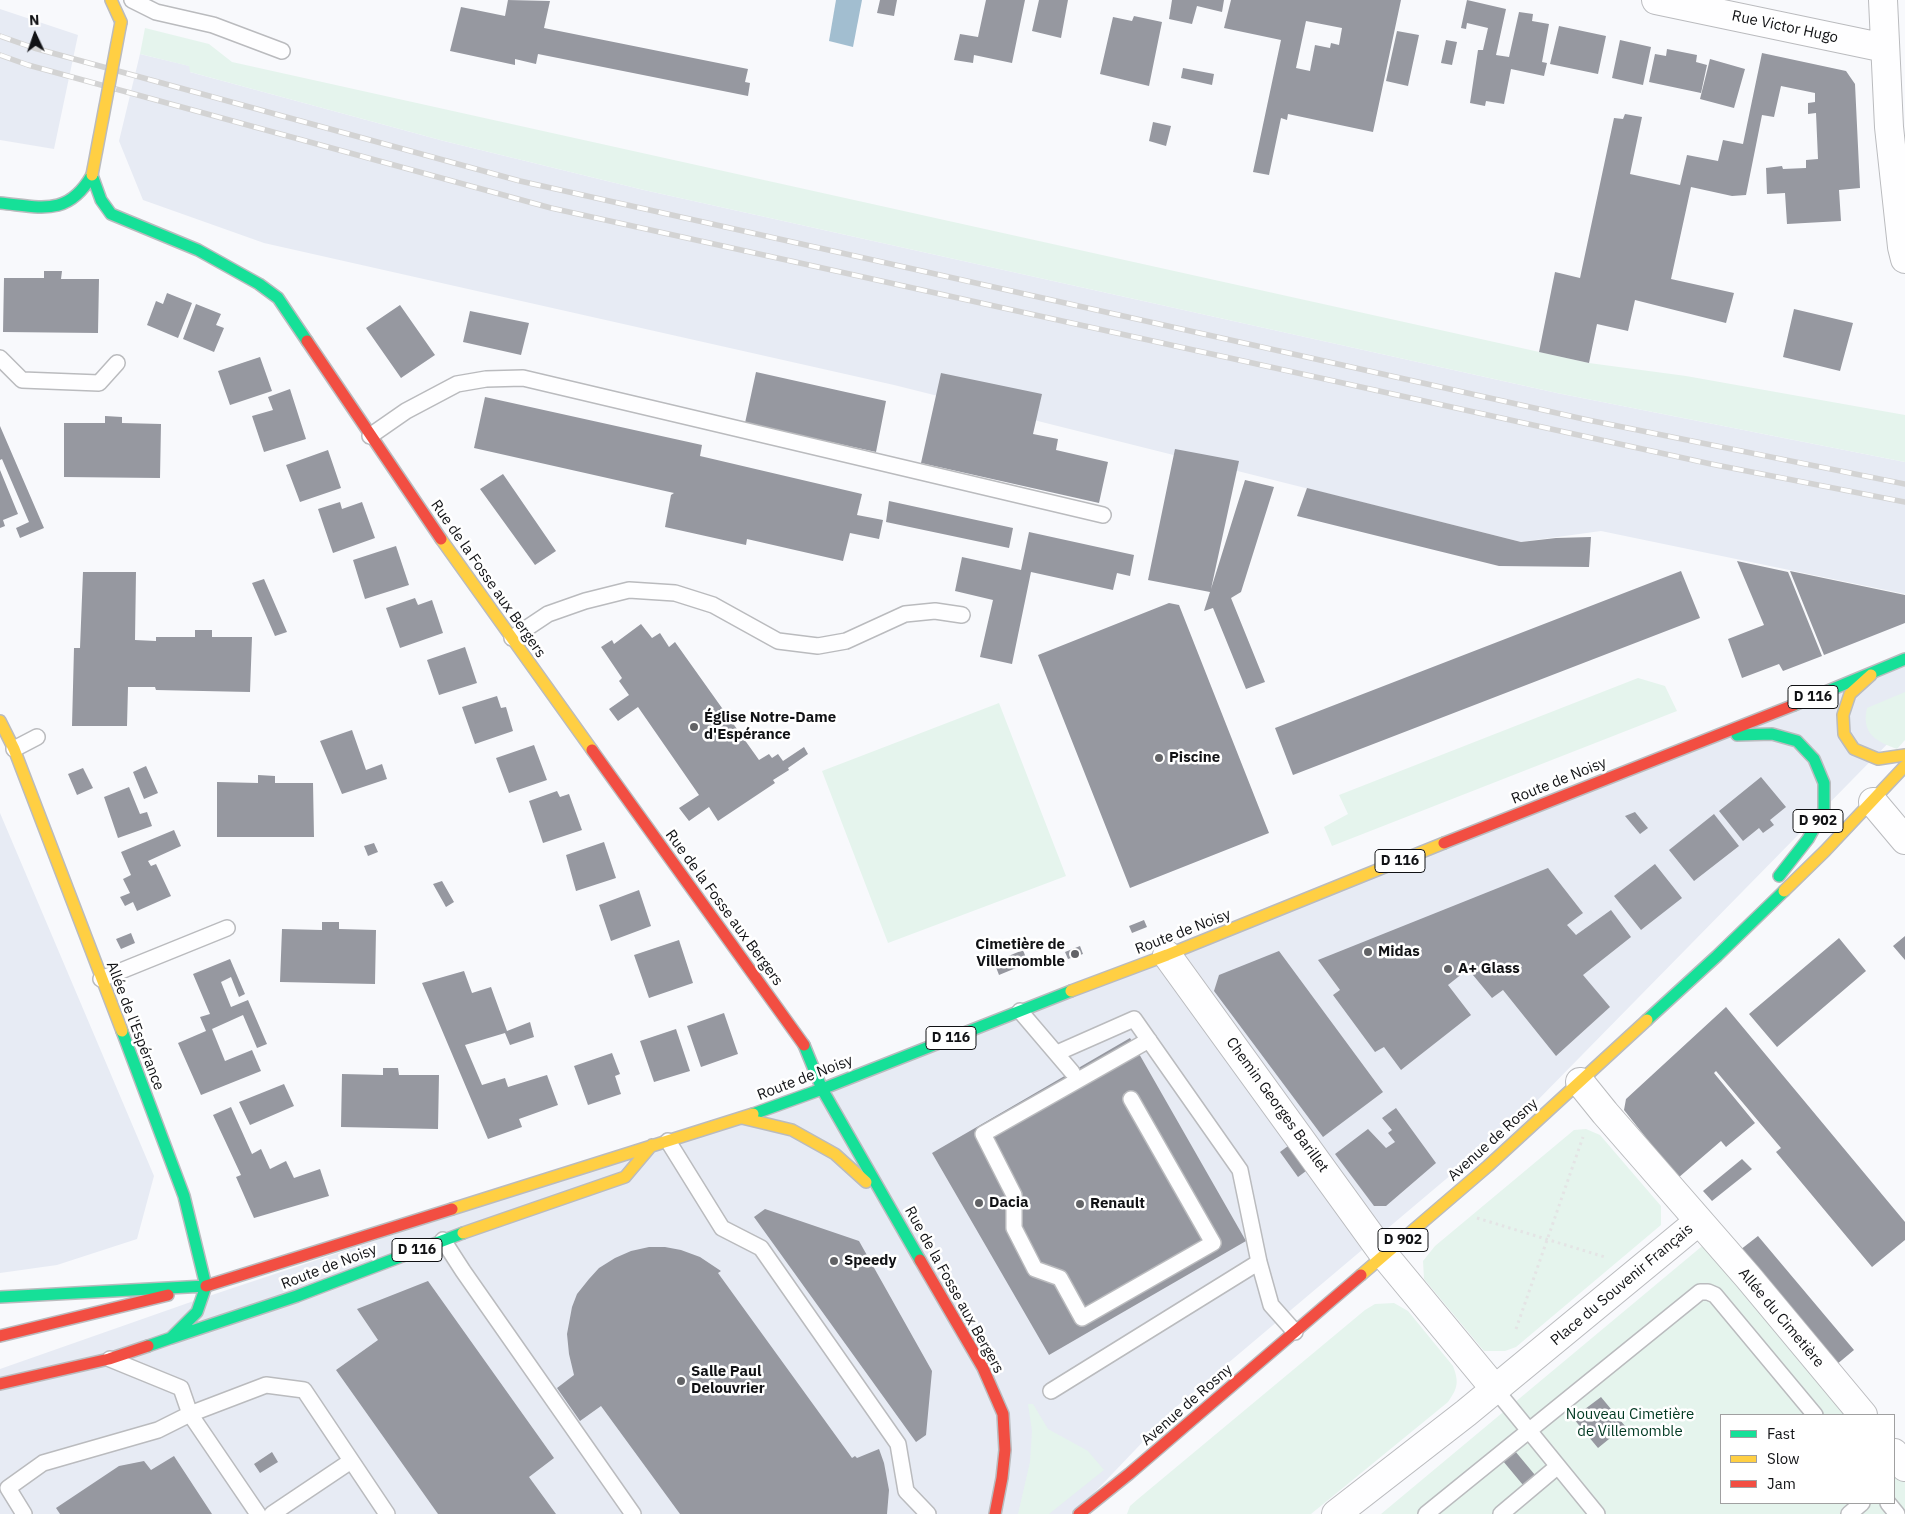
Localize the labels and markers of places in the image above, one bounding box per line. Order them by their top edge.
place label: Église Notre-Dame d'Espérance [704,709,836,744]
marker: Église Notre-Dame d'Espérance [688,721,700,733]
place label: Piscine [1169,749,1220,767]
marker: Piscine [1153,752,1165,764]
place label: Cimetière de Villemomble [975,936,1065,971]
place label: Midas [1378,943,1420,961]
marker: Midas [1362,946,1374,958]
marker: Cimetière de Villemomble [1069,948,1081,960]
place label: A+ Glass [1458,960,1520,978]
marker: A+ Glass [1442,963,1454,975]
place label: Dacia [989,1194,1029,1212]
place label: Renault [1090,1195,1145,1213]
marker: Dacia [973,1197,985,1209]
marker: Renault [1074,1198,1086,1210]
place label: Speedy [844,1252,896,1270]
marker: Speedy [828,1255,840,1267]
place label: Salle Paul Delouvrier [691,1363,765,1398]
marker: Salle Paul Delouvrier [675,1375,687,1387]

